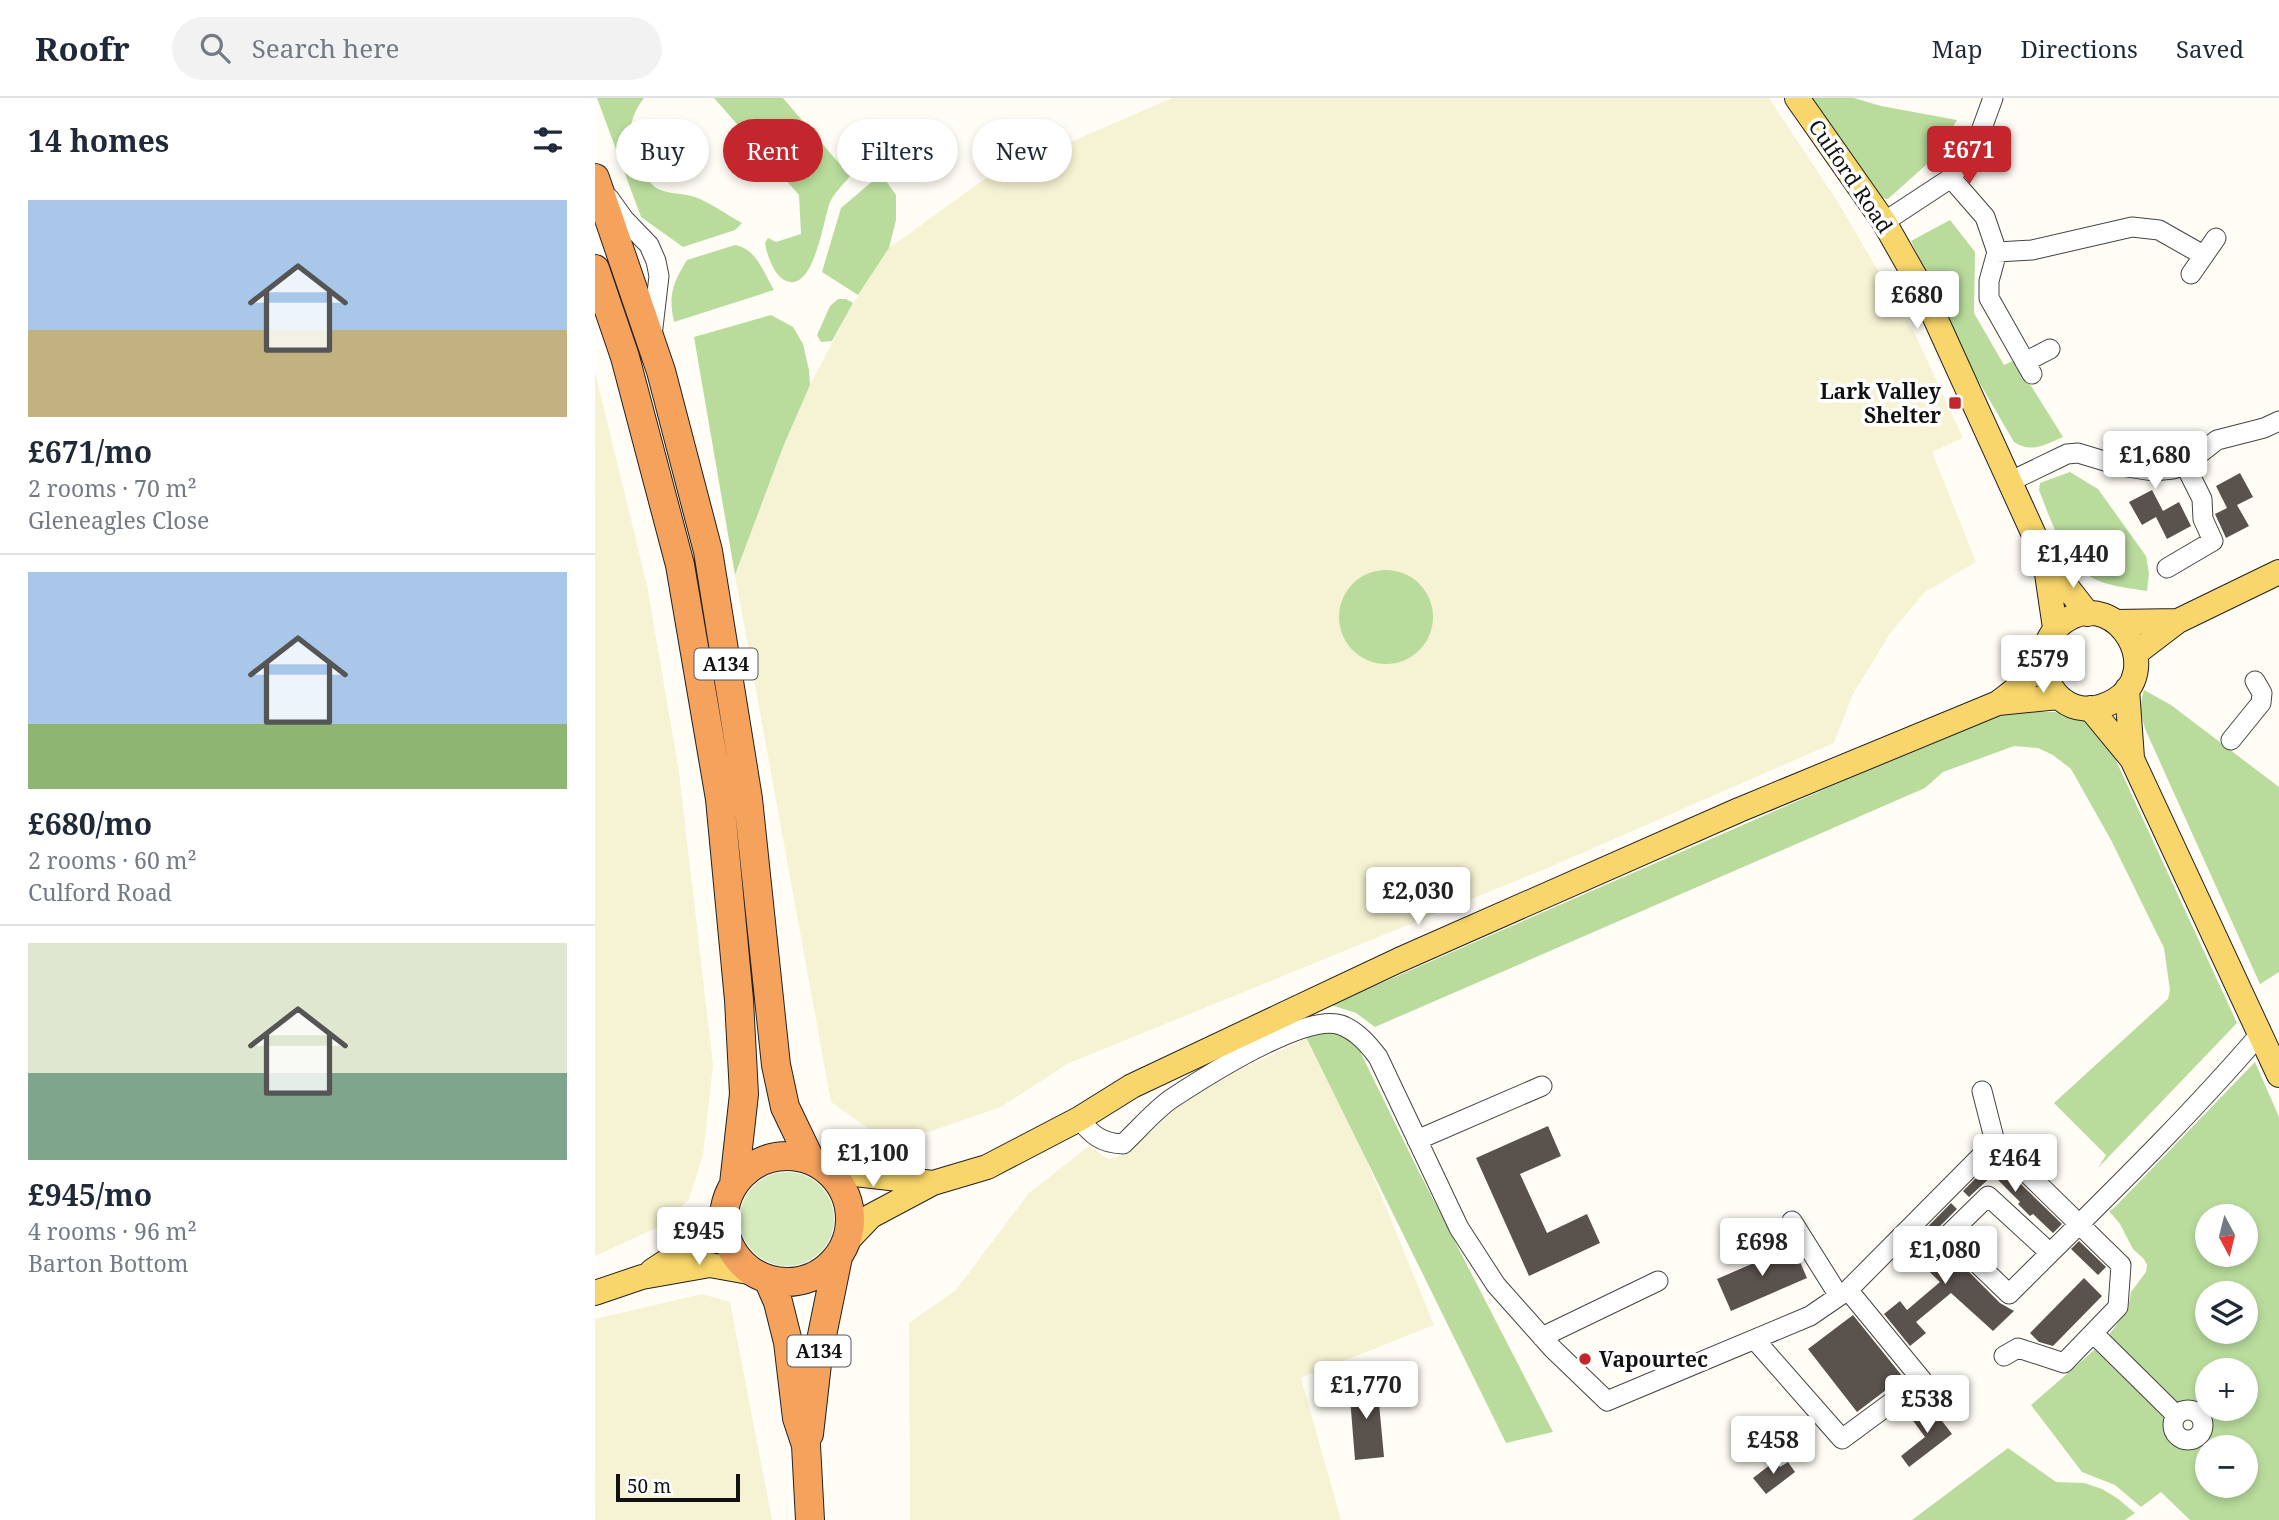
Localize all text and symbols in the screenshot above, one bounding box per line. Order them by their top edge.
search box [172,17,662,80]
text: Roofr [35,26,130,71]
icon: search [196,29,234,67]
text: Search here [252,30,399,66]
text: Map [1932,32,1983,65]
text: Directions [2021,32,2138,65]
text: Saved [2176,32,2244,65]
street label: Culford Road [1803,114,1899,238]
chip: Buy [616,119,709,182]
chip: Rent [723,119,823,182]
chip: Filters [837,119,958,182]
chip: New [972,119,1072,182]
text: 14 homes [28,120,169,161]
icon: filters [529,121,567,159]
pin: £671 [1928,126,2010,186]
text: £671 [1943,133,1995,165]
icon: home [235,245,361,371]
pin: £680 [1876,272,1958,331]
text: £680 [1891,278,1943,310]
place label: Lark Valley Shelter [1820,377,1942,429]
marker: Lark Valley Shelter [1947,395,1963,411]
text: £671/mo [28,431,152,472]
pin: £1,680 [2098,432,2212,491]
text: £1,680 [2119,438,2191,470]
text: 2 rooms · 70 m² [28,472,197,504]
text: Gleneagles Close [28,504,209,536]
pin: £1,440 [2016,531,2130,590]
text: £1,440 [2037,537,2109,569]
icon: home [235,617,361,743]
pin: £579 [2002,636,2084,695]
text: £579 [2017,642,2069,674]
road number: A134 [695,649,757,680]
text: £680/mo [28,803,152,844]
text: 2 rooms · 60 m² [28,844,197,876]
pin: £2,030 [1361,868,1475,927]
text: £2,030 [1382,874,1454,906]
text: Culford Road [28,876,172,908]
icon: home [235,988,361,1114]
pin: £1,100 [816,1130,930,1189]
pin: £464 [1974,1134,2056,1194]
text: £1,100 [837,1136,909,1168]
text: £464 [1989,1141,2041,1173]
text: £945/mo [28,1174,152,1215]
north arrow [2195,1204,2257,1267]
map controls [2195,1204,2258,1498]
pin: £945 [658,1208,740,1267]
text: £945 [673,1214,725,1246]
text: 4 rooms · 96 m² [28,1215,197,1247]
pin: £698 [1721,1218,1803,1278]
text: £698 [1736,1225,1788,1257]
pin: £1,080 [1888,1226,2002,1286]
text: £1,080 [1909,1233,1981,1265]
text: Barton Bottom [28,1247,189,1279]
button: layers [2195,1281,2258,1344]
road number: A134 [787,1336,851,1366]
place label: Vapourtec [1599,1345,1708,1373]
marker: Vapourtec [1577,1351,1593,1367]
button: + [2195,1358,2258,1421]
pin: £1,770 [1309,1362,1423,1421]
text: £1,770 [1330,1368,1402,1400]
pin: £538 [1886,1376,1968,1435]
text: £538 [1901,1382,1953,1414]
pin: £458 [1732,1416,1814,1476]
text: £458 [1747,1423,1799,1455]
button: − [2195,1435,2258,1498]
scale bar [616,1471,740,1503]
text: 50 m [627,1473,671,1499]

